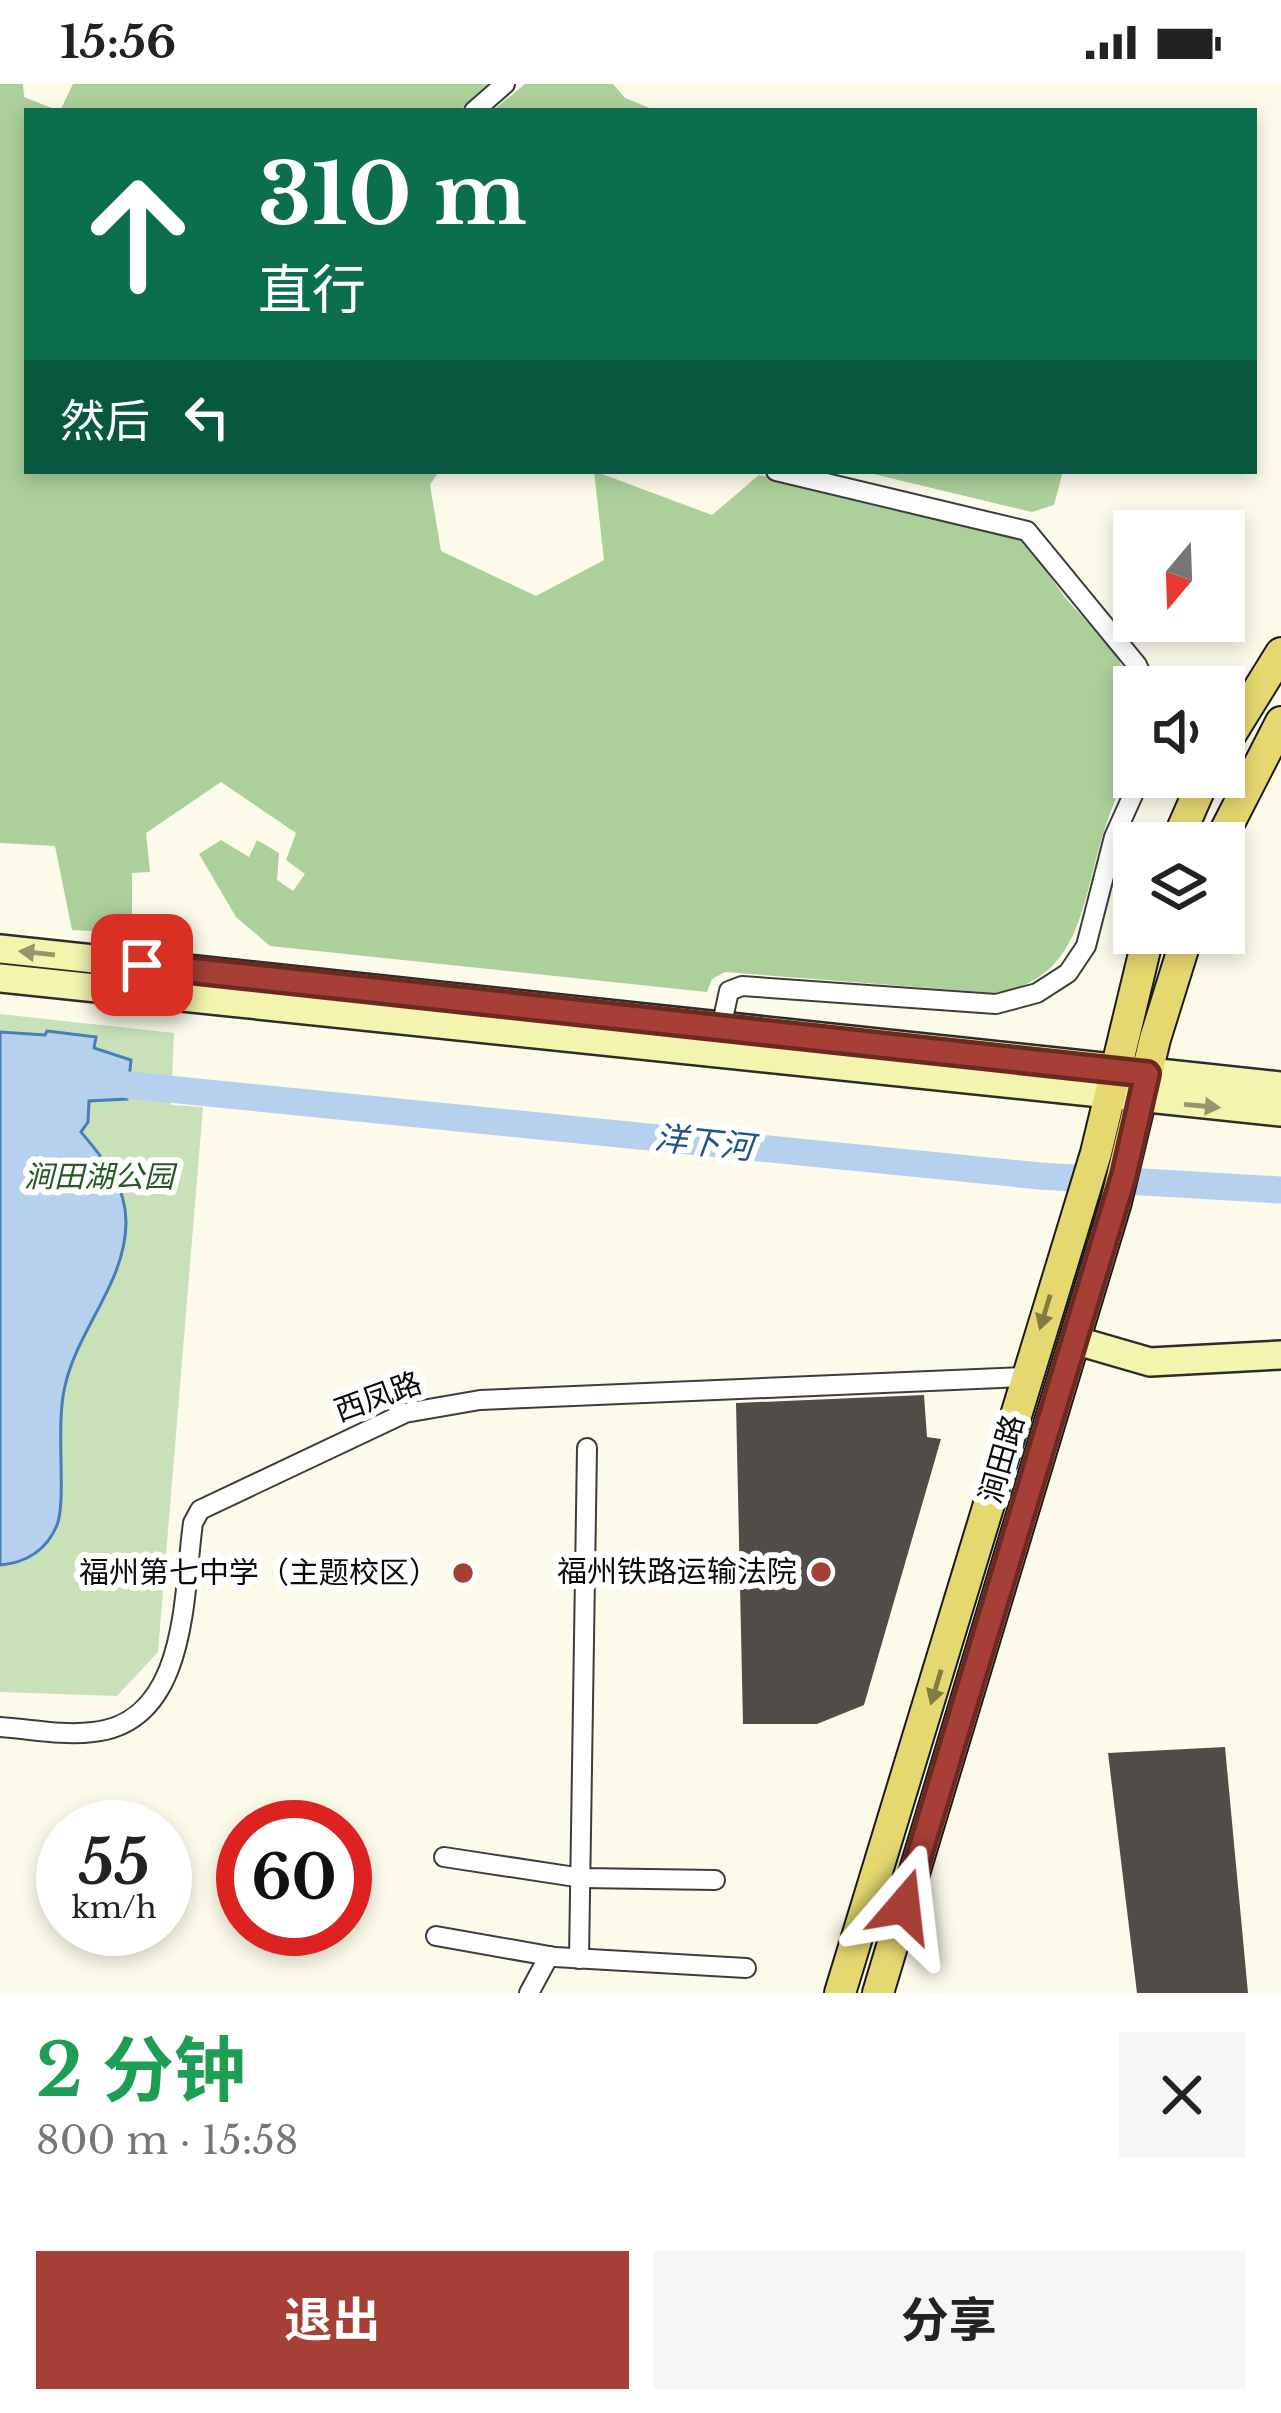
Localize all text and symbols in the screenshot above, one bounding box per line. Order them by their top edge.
text: 15:56 [60,14,176,70]
text: 310 m [258,143,527,247]
icon: ahead [60,156,216,312]
text: 直行 [258,257,366,324]
icon: left [174,384,240,450]
text: 然后 [60,393,150,449]
north arrow [1113,510,1245,642]
map controls [1113,510,1245,954]
button: sound [1113,666,1245,798]
button: layers [1113,822,1245,954]
pin [91,914,193,1016]
icon: arrive [109,932,175,998]
one-way arrow [18,944,55,963]
one-way arrow [1184,1097,1221,1116]
water label: 洋下河 [653,1117,761,1169]
park label: 涧田湖公园 [24,1158,178,1195]
one-way arrow [1035,1295,1054,1331]
street label: 西凤路 [329,1364,426,1429]
street label: 涧田路 [971,1411,1032,1507]
place label: 福州铁路运输法院 [557,1553,797,1590]
place label: 福州第七中学（主题校区） [79,1554,439,1591]
marker: 福州铁路运输法院 [808,1559,834,1585]
marker: 福州第七中学（主题校区） [450,1560,476,1586]
one-way arrow [926,1669,944,1706]
speed limit sign: 60 [216,1800,372,1956]
text: 55 [78,1826,150,1900]
position arrow [841,1843,967,1969]
text: km/h [71,1889,157,1926]
text: 2 分钟 [36,2026,246,2115]
button: close [1119,2032,1245,2158]
text: 800 m · 15:58 [36,2116,298,2165]
button: 退出 [36,2251,629,2389]
button: 分享 [653,2251,1245,2389]

